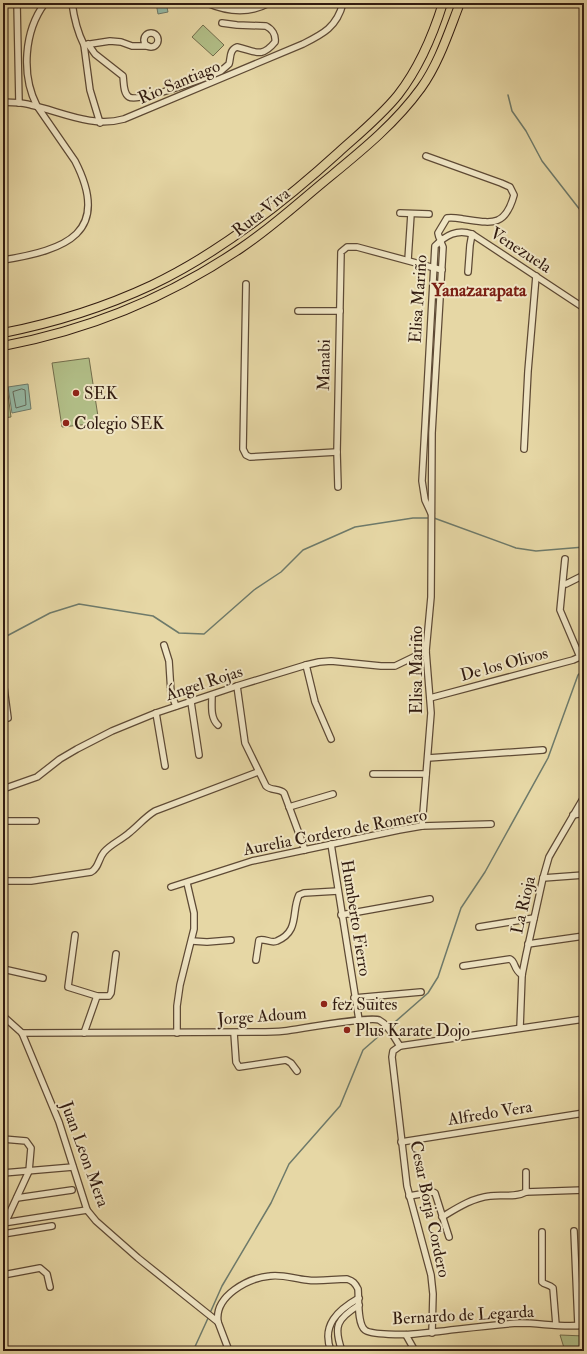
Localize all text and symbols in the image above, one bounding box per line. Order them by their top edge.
street label: Rio Santiago [135,55,223,109]
street label: Ruta Viva [228,182,295,241]
street label: Venezuela [486,222,557,278]
street label: Elisa Mariño [404,254,432,344]
district label: Yanazarapata [431,279,527,302]
street label: Manabi [313,338,335,391]
place label: SEK [84,383,119,404]
marker: SEK [71,388,81,398]
place label: Colegio SEK [74,413,165,434]
marker: Colegio SEK [61,418,71,428]
street label: Elisa Mariño [406,626,427,714]
street label: De los Olivos [458,642,550,686]
street label: Ángel Rojas [161,660,245,706]
street label: Aurelia Cordero de Romero [240,804,429,860]
street label: Humberto Fierro [336,858,376,978]
street label: La Rioja [506,873,540,936]
place label: fez Suites [332,994,398,1015]
marker: fez Suites [319,999,329,1009]
street label: Jorge Adoum [216,1002,307,1031]
place label: Plus Karate Dojo [355,1020,470,1041]
marker: Plus Karate Dojo [342,1025,352,1035]
street label: Alfredo Vera [445,1096,535,1130]
street label: Juan Leon Mera [55,1097,114,1211]
street label: Cesar Borja Cordero [405,1139,455,1279]
street label: Bernardo de Legarda [391,1301,536,1329]

